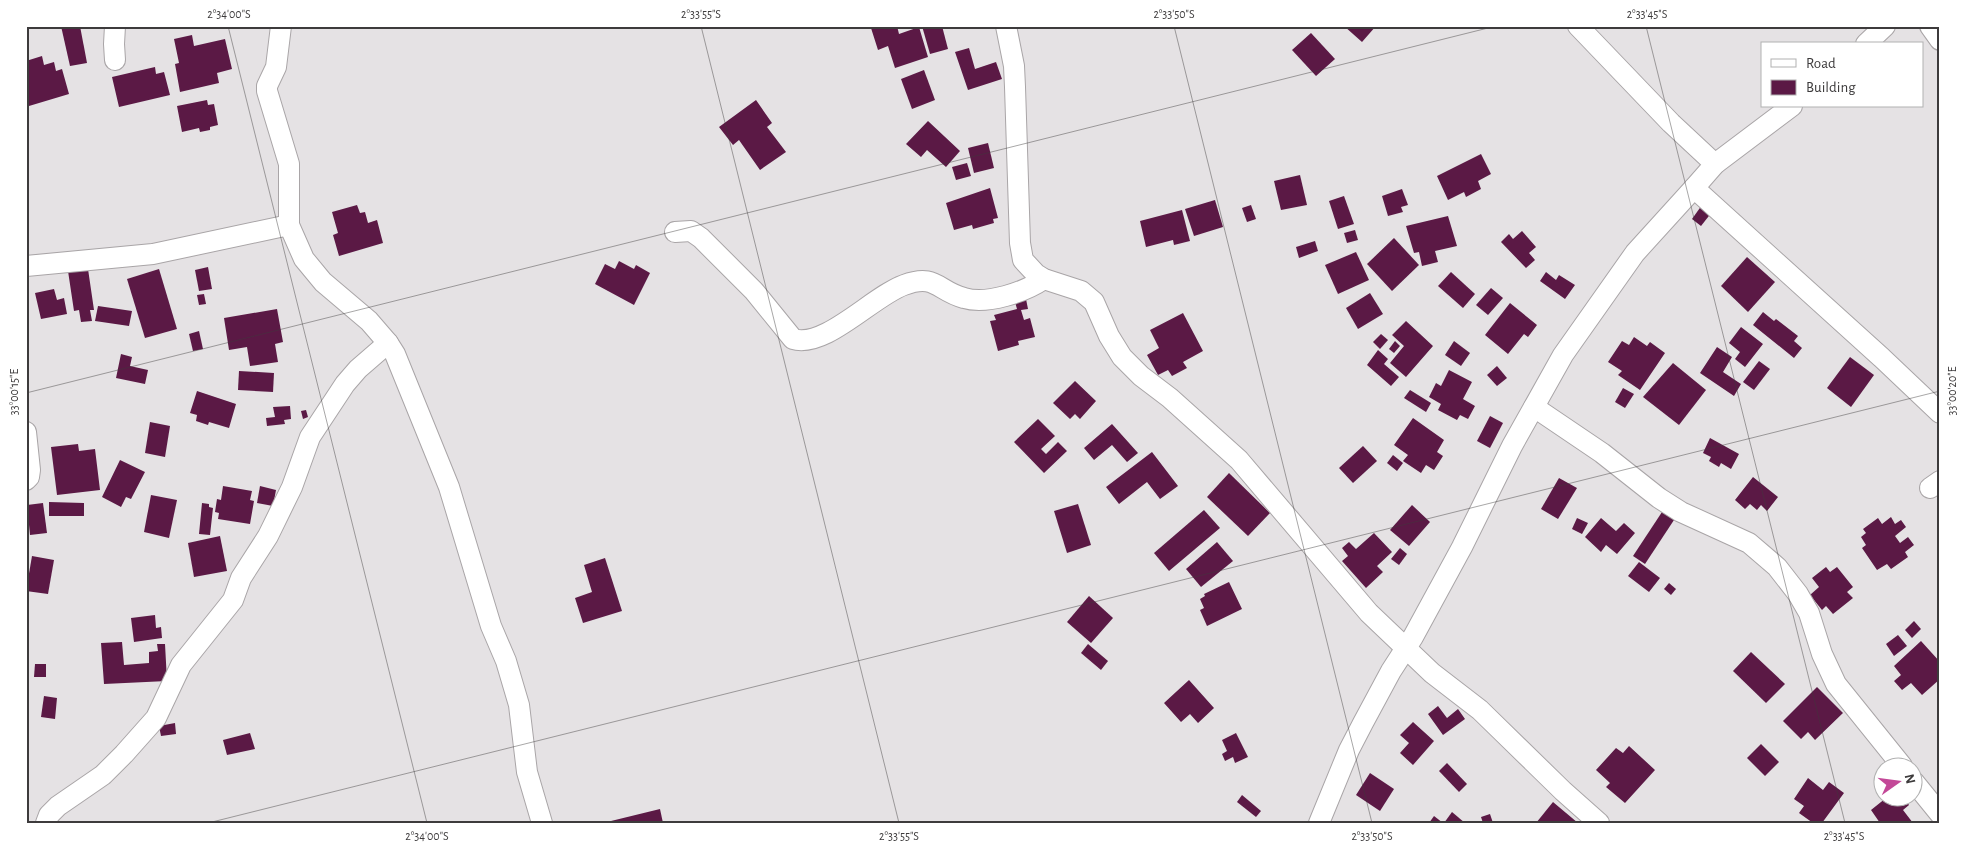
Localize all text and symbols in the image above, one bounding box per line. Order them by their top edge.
text: 2°34'00"S [207,8,251,20]
text: 2°33'55"S [681,8,721,20]
text: 2°33'50"S [1153,8,1195,20]
text: 2°33'45"S [1627,8,1668,20]
legend [1761,42,1924,108]
text: Road [1806,56,1836,71]
text: Building [1806,80,1856,95]
text: 33°00'20"E [1946,366,1958,416]
text: 33°00'15"E [8,369,20,415]
north arrow [1874,756,1924,806]
text: N [1902,773,1918,786]
text: 2°34'00"S [405,830,449,842]
text: 2°33'55"S [879,830,919,842]
text: 2°33'50"S [1351,830,1393,842]
text: 2°33'45"S [1824,830,1865,842]

